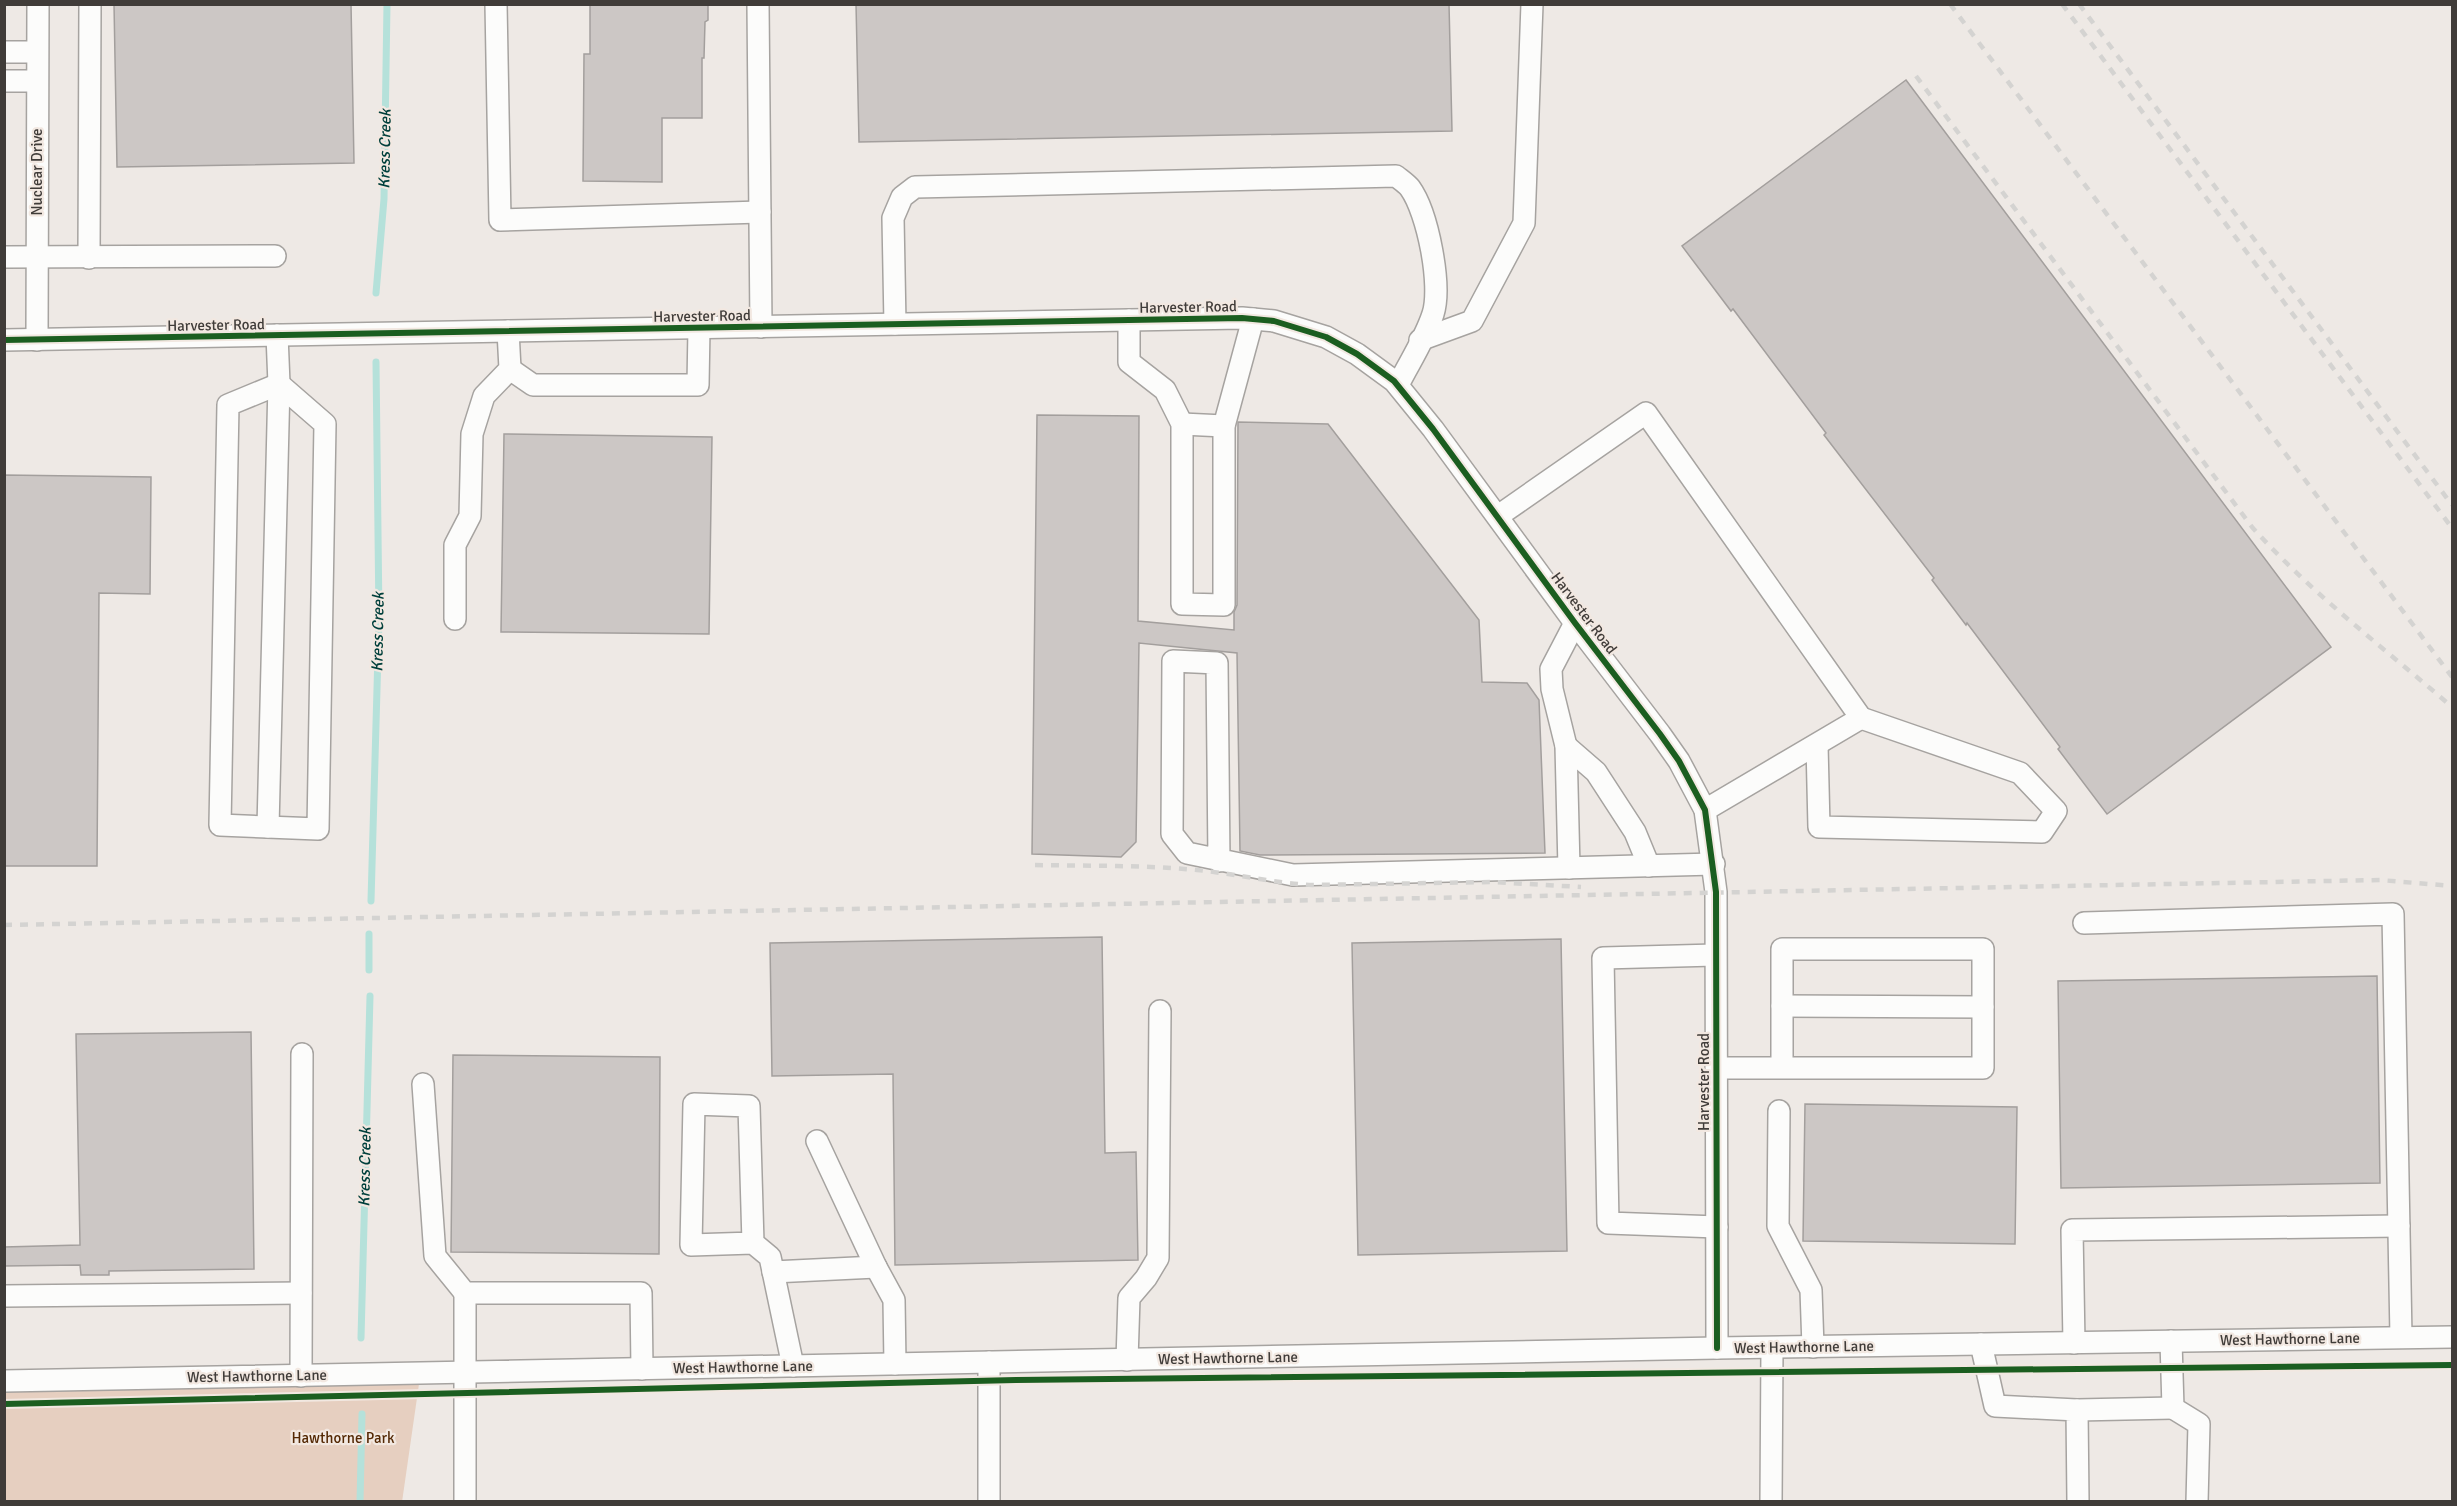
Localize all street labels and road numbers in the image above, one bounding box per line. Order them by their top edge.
street label: Nuclear Drive [28,128,46,216]
street label: Harvester Road [1139,297,1237,317]
street label: Harvester Road [653,306,751,326]
street label: Harvester Road [167,315,265,335]
street label: Harvester Road [1547,568,1621,658]
street label: Harvester Road [1695,1033,1713,1131]
street label: West Hawthorne Lane [2220,1329,2360,1349]
street label: West Hawthorne Lane [1734,1337,1874,1357]
street label: West Hawthorne Lane [1158,1348,1298,1368]
street label: West Hawthorne Lane [673,1357,813,1377]
street label: West Hawthorne Lane [187,1366,327,1386]

